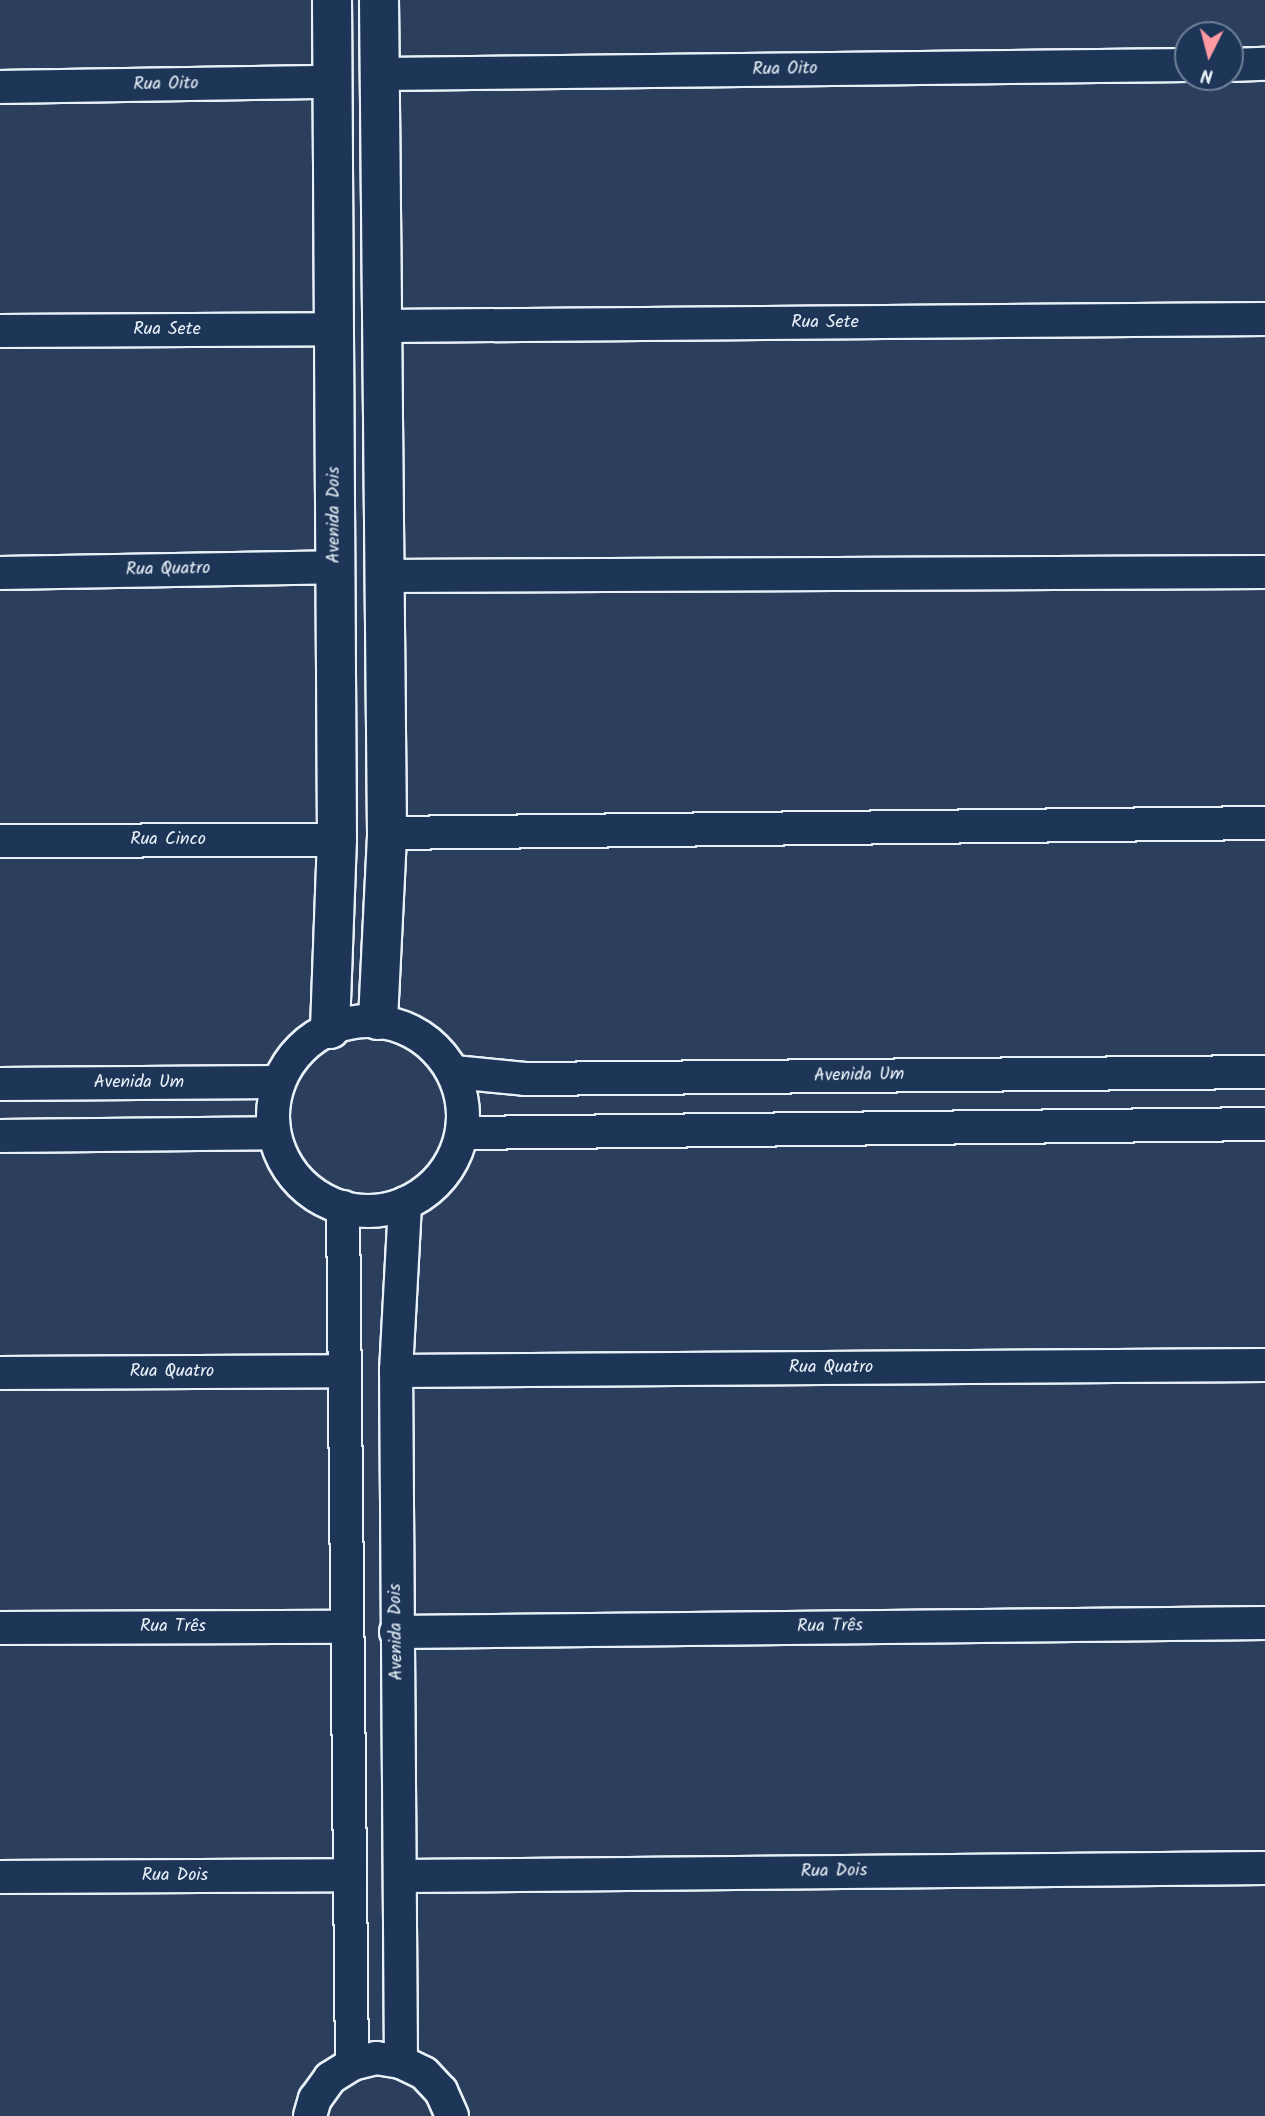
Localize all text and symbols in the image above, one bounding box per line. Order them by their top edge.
north arrow [1174,21,1244,91]
street label: Rua Oito [752,59,818,81]
text: N [1199,59,1215,90]
street label: Rua Oito [133,74,199,96]
street label: Rua Sete [791,312,859,334]
street label: Rua Sete [133,319,201,341]
street label: Avenida Dois [324,467,346,563]
street label: Rua Quatro [126,558,210,582]
street label: Rua Cinco [130,829,206,851]
street label: Avenida Um [814,1064,904,1088]
street label: Avenida Um [94,1072,184,1094]
street label: Rua Quatro [789,1357,873,1379]
street label: Rua Quatro [130,1361,214,1383]
street label: Avenida Dois [385,1583,409,1681]
street label: Rua Três [140,1616,206,1638]
street label: Rua Três [797,1616,863,1638]
street label: Rua Dois [801,1861,867,1883]
street label: Rua Dois [142,1865,208,1887]

